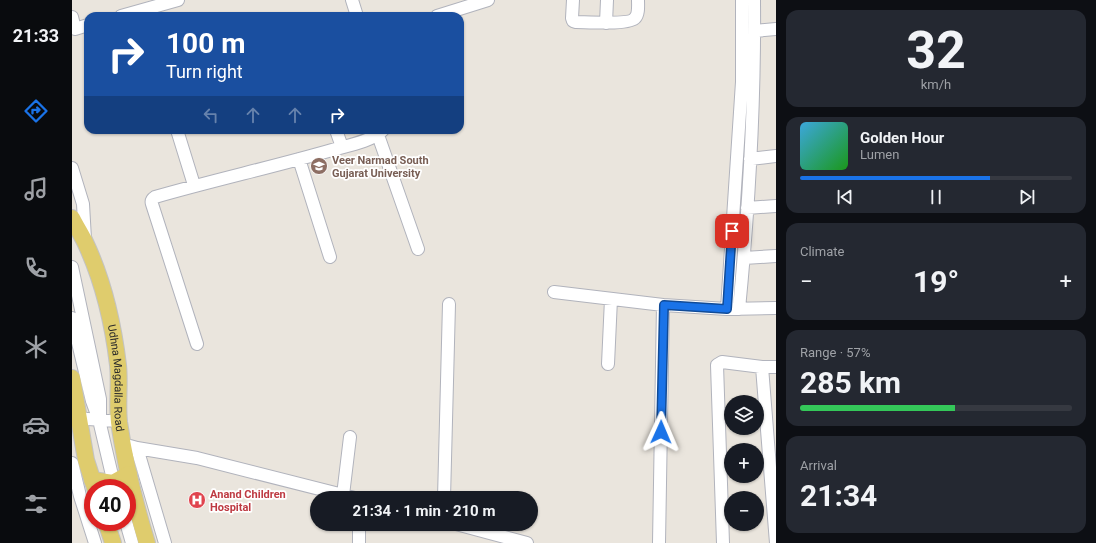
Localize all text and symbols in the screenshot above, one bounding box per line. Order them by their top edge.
text: 32 [906,20,966,81]
text: 21:33 [13,25,59,46]
text: 100 m [166,27,245,60]
icon: right [100,28,152,80]
text: Turn right [166,61,243,82]
text: km/h [921,77,951,92]
icon: directions [22,97,50,125]
icon: left [200,104,222,126]
icon: ahead [242,104,264,126]
icon: ahead [284,104,306,126]
icon: right [326,104,348,126]
text: Golden Hour [860,129,944,147]
text: Lumen [860,147,899,162]
place label: Veer Narmad South Gujarat University [332,154,429,180]
school or university icon: Veer Narmad South Gujarat University [309,156,329,176]
icon: music [22,175,50,203]
icon: previous [834,186,856,208]
icon: pause [925,186,947,208]
icon: next [1016,186,1038,208]
pin [715,214,749,248]
icon: arrive [721,220,743,242]
text: Climate [800,244,844,259]
icon: phone [22,254,50,282]
text: 19° [913,264,959,299]
text: − [800,269,813,294]
text: + [1060,269,1072,294]
street label: Udhna Magdalla Road [105,323,127,432]
icon: climate [22,333,50,361]
text: Range · 57% [800,345,870,360]
text: 285 km [800,365,901,400]
map controls [724,395,764,531]
button: layers [724,395,764,435]
icon: car [22,411,50,439]
position arrow [640,411,682,453]
button: + [724,443,764,483]
text: Arrival [800,458,837,473]
text: 21:34 [800,478,877,513]
speed limit sign: 40 [84,479,136,531]
place label: Anand Children Hospital [210,488,286,514]
icon: filters [22,490,50,518]
hospital icon: Anand Children Hospital [187,490,207,510]
button: − [724,491,764,531]
text: 21:34 · 1 min · 210 m [353,502,495,520]

